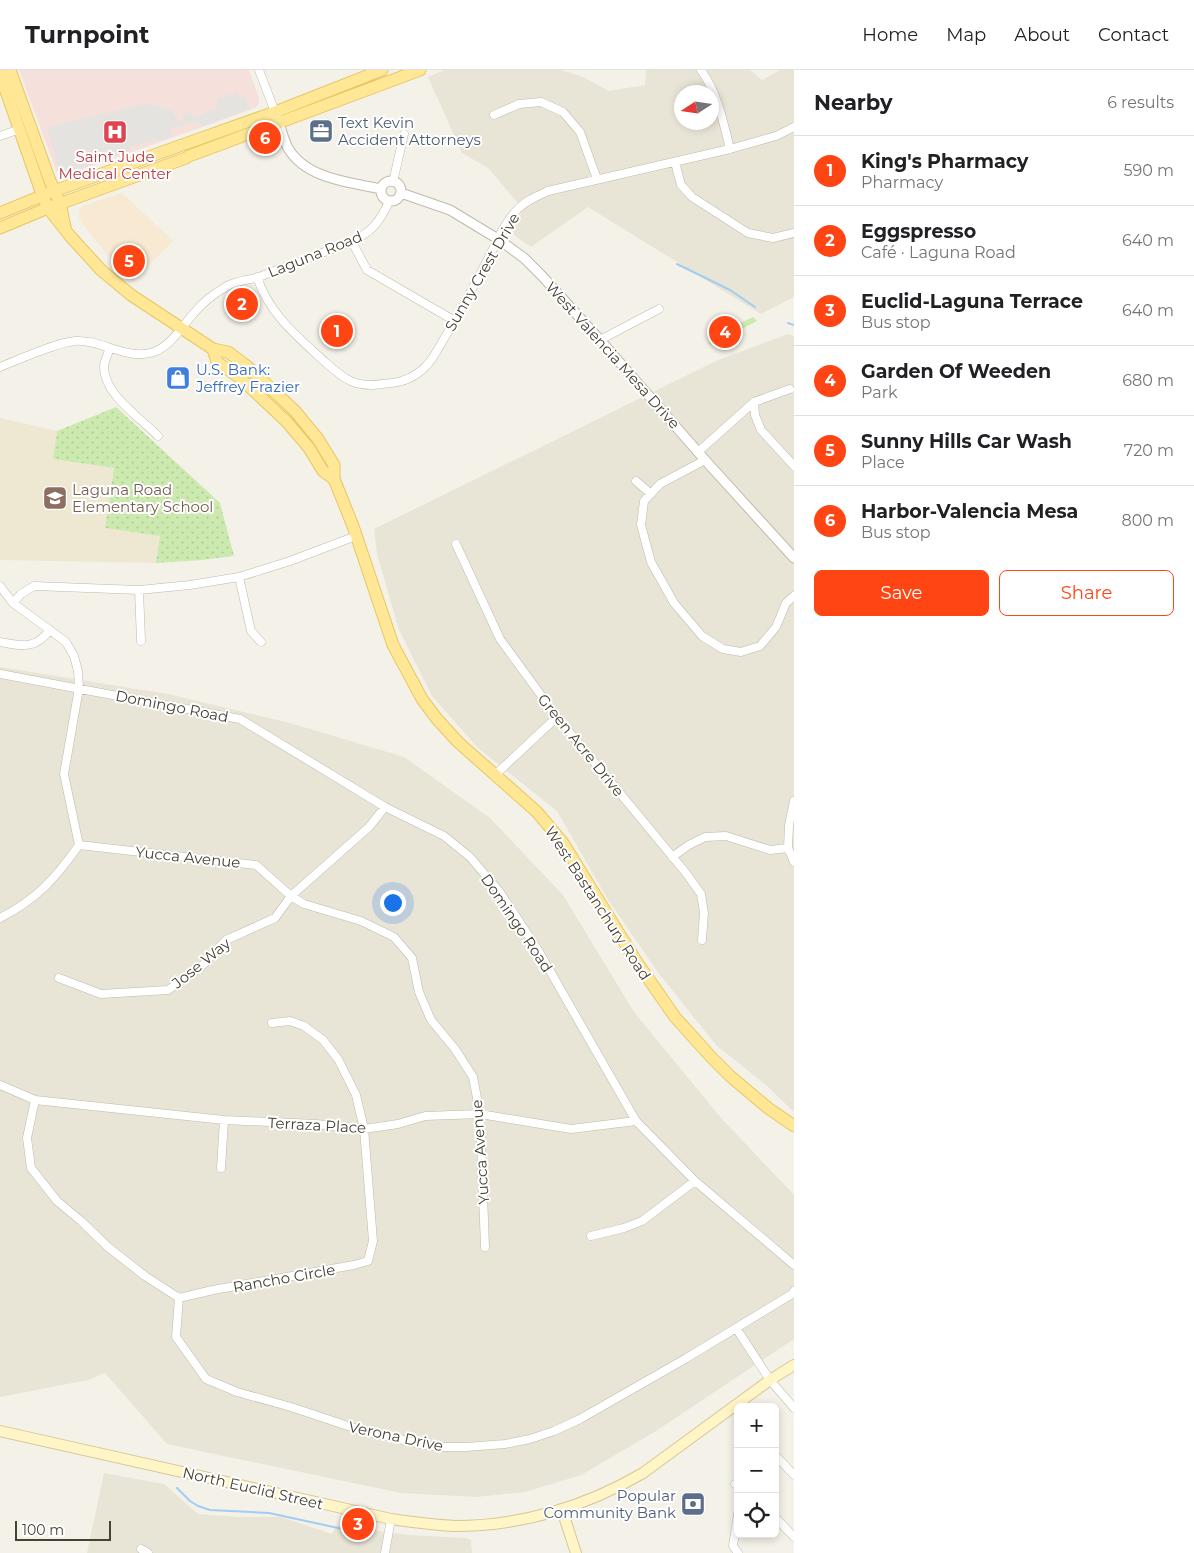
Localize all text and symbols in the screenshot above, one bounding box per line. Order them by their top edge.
text: Turnpoint [25,20,149,49]
text: Home [862,24,918,46]
text: Map [946,24,986,46]
text: About [1014,24,1070,46]
text: Contact [1098,24,1169,46]
north arrow [674,85,719,130]
text: Nearby [814,90,893,115]
text: 6 results [1107,93,1174,112]
place label: Text Kevin Accident Attorneys [338,113,481,149]
office icon: Text Kevin Accident Attorneys [308,118,334,144]
hospital icon: Saint Jude Medical Center [102,119,128,145]
pin: 6 [249,119,281,157]
place label: Saint Jude Medical Center [58,147,172,183]
text: King's Pharmacy [861,150,1028,173]
text: 1 [827,161,833,180]
text: 590 m [1123,161,1174,180]
text: Pharmacy [861,173,943,192]
street label: Sunny Crest Drive [440,209,524,335]
text: Eggspresso [861,220,976,243]
street label: Laguna Road [265,226,365,282]
text: 2 [825,231,835,250]
text: 640 m [1122,231,1174,250]
pin: 5 [113,242,145,280]
text: Café · Laguna Road [861,243,1016,262]
street label: West Valencia Mesa Drive [542,277,684,433]
pin: 2 [226,285,258,323]
text: Euclid-Laguna Terrace [861,290,1083,313]
text: 3 [825,301,835,320]
text: 640 m [1122,301,1174,320]
pin: 1 [321,312,353,350]
pin: 4 [709,313,741,351]
text: Bus stop [861,313,931,332]
place label: U.S. Bank: Jeffrey Frazier [195,360,300,396]
text: Garden Of Weeden [861,360,1051,383]
shop icon: U.S. Bank: Jeffrey Frazier [165,365,191,391]
text: 4 [824,371,836,390]
text: 680 m [1122,371,1174,390]
text: Park [861,383,898,402]
text: Sunny Hills Car Wash [861,430,1072,453]
text: 5 [825,441,835,460]
text: 720 m [1124,441,1174,460]
text: Place [861,453,905,472]
place label: Laguna Road Elementary School [72,480,213,516]
school or university icon: Laguna Road Elementary School [42,485,68,511]
text: Harbor-Valencia Mesa [861,500,1078,523]
text: 6 [825,511,835,530]
text: 800 m [1121,511,1174,530]
text: Bus stop [861,523,931,542]
button: Save [814,570,989,616]
button: Share [999,570,1174,616]
street label: Domingo Road [114,686,230,726]
street label: Green Acre Drive [534,690,628,800]
street label: West Bastanchury Road [541,822,655,984]
street label: Yucca Avenue [135,842,241,872]
street label: Domingo Road [477,870,557,976]
your location [380,890,406,916]
street label: Jose Way [167,933,235,993]
street label: Yucca Avenue [467,1099,493,1205]
street label: Terraza Place [267,1113,367,1137]
street label: Rancho Circle [231,1260,337,1296]
map controls [734,1403,779,1538]
button: + [734,1403,779,1448]
street label: Verona Drive [347,1417,445,1455]
button: − [734,1448,779,1493]
street label: North Euclid Street [181,1463,325,1513]
place label: Popular Community Bank [543,1486,676,1522]
bank icon: Popular Community Bank [680,1491,706,1517]
button: locate [734,1493,779,1538]
pin: 3 [342,1505,374,1543]
scale bar [15,1518,111,1541]
text: 100 m [22,1521,64,1539]

